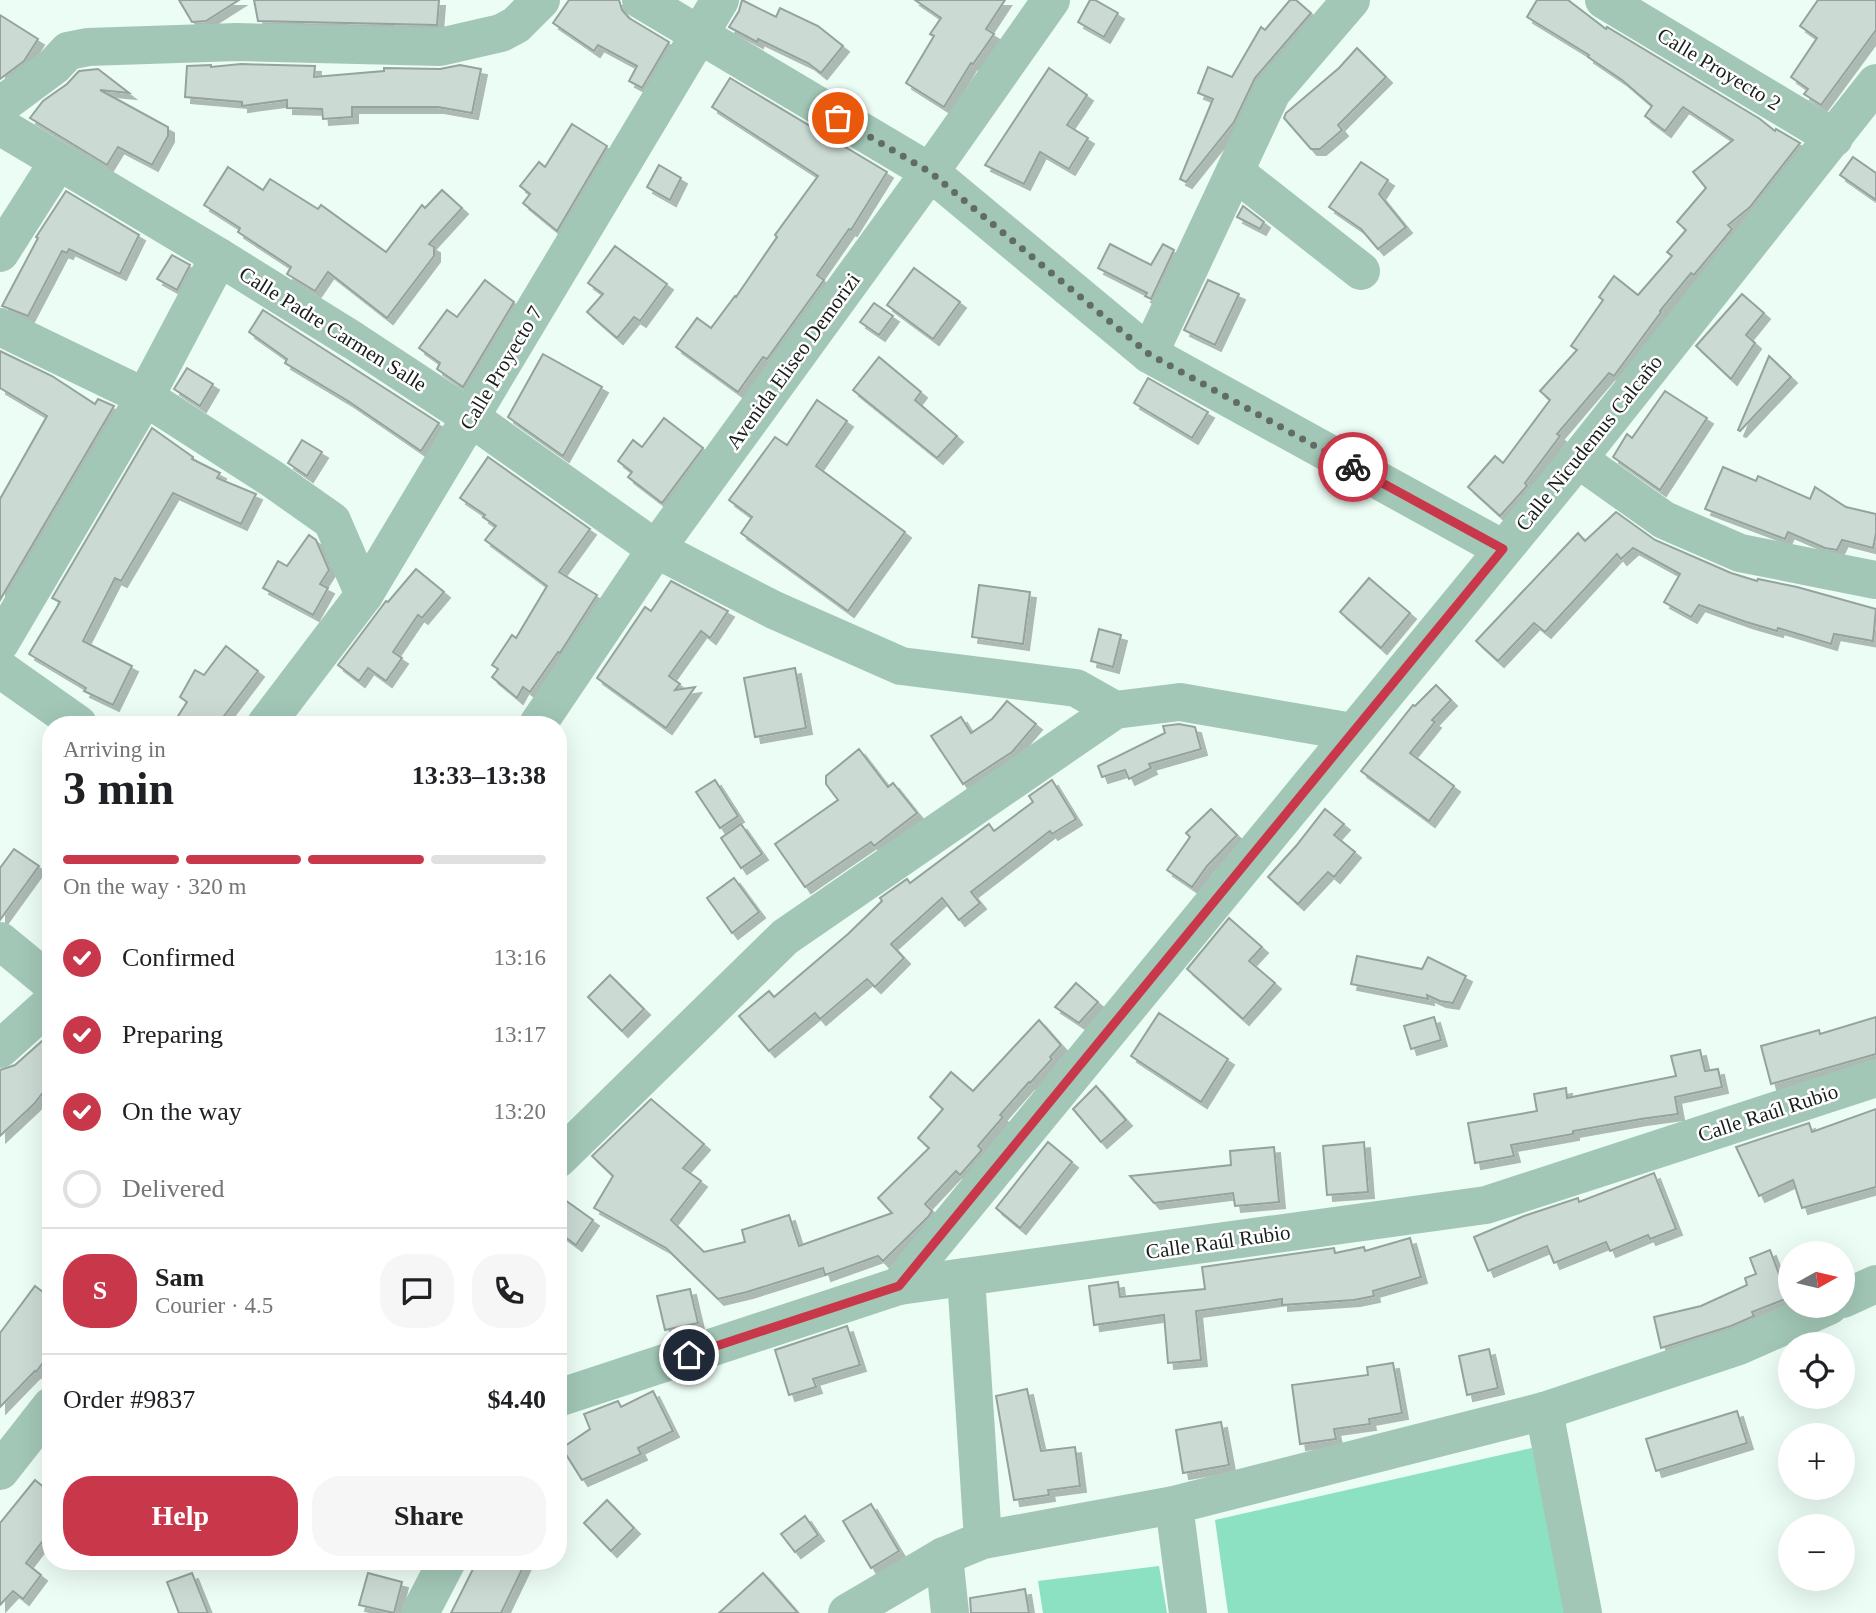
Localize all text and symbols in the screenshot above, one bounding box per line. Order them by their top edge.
street label: Calle Proyecto 2 [1653,23,1785,115]
pin [808,88,868,148]
icon: bag [819,99,857,137]
street label: Calle Padre Carmen Salle [235,261,431,397]
street label: Avenida Eliseo Demorizi [721,268,865,454]
street label: Calle Proyecto 7 [455,302,547,434]
street label: Calle Nicudemus Calcaño [1511,350,1667,536]
courier [1318,432,1388,502]
icon: bike [1334,448,1372,486]
text: Arriving in [63,737,166,762]
text: 13:33–13:38 [412,761,546,790]
text: 3 min [63,763,174,814]
text: On the way · 320 m [63,874,246,899]
icon: check [63,939,101,977]
text: Confirmed [122,943,235,972]
text: 13:16 [494,945,546,970]
icon: check [63,1016,101,1054]
text: Preparing [122,1020,223,1049]
text: 13:17 [494,1022,546,1047]
street label: Calle Raúl Rubio [1695,1079,1841,1147]
icon: check [63,1093,101,1131]
text: On the way [122,1097,242,1126]
text: 13:20 [494,1099,546,1124]
text: Delivered [122,1174,225,1203]
street label: Calle Raúl Rubio [1144,1220,1292,1264]
north arrow [1778,1241,1855,1318]
map controls [1778,1241,1855,1591]
button: chat [380,1254,454,1328]
button: phone [472,1254,546,1328]
text: Sam [155,1263,204,1292]
text: S [93,1276,107,1305]
text: Courier · 4.5 [155,1293,273,1318]
pin [659,1325,719,1385]
button: locate [1778,1332,1855,1409]
icon: home [670,1336,708,1374]
text: Order #9837 [63,1385,195,1414]
text: $4.40 [488,1385,546,1414]
button: + [1778,1423,1855,1500]
button: Help [63,1476,298,1556]
button: Share [312,1476,546,1556]
button: − [1778,1514,1855,1591]

